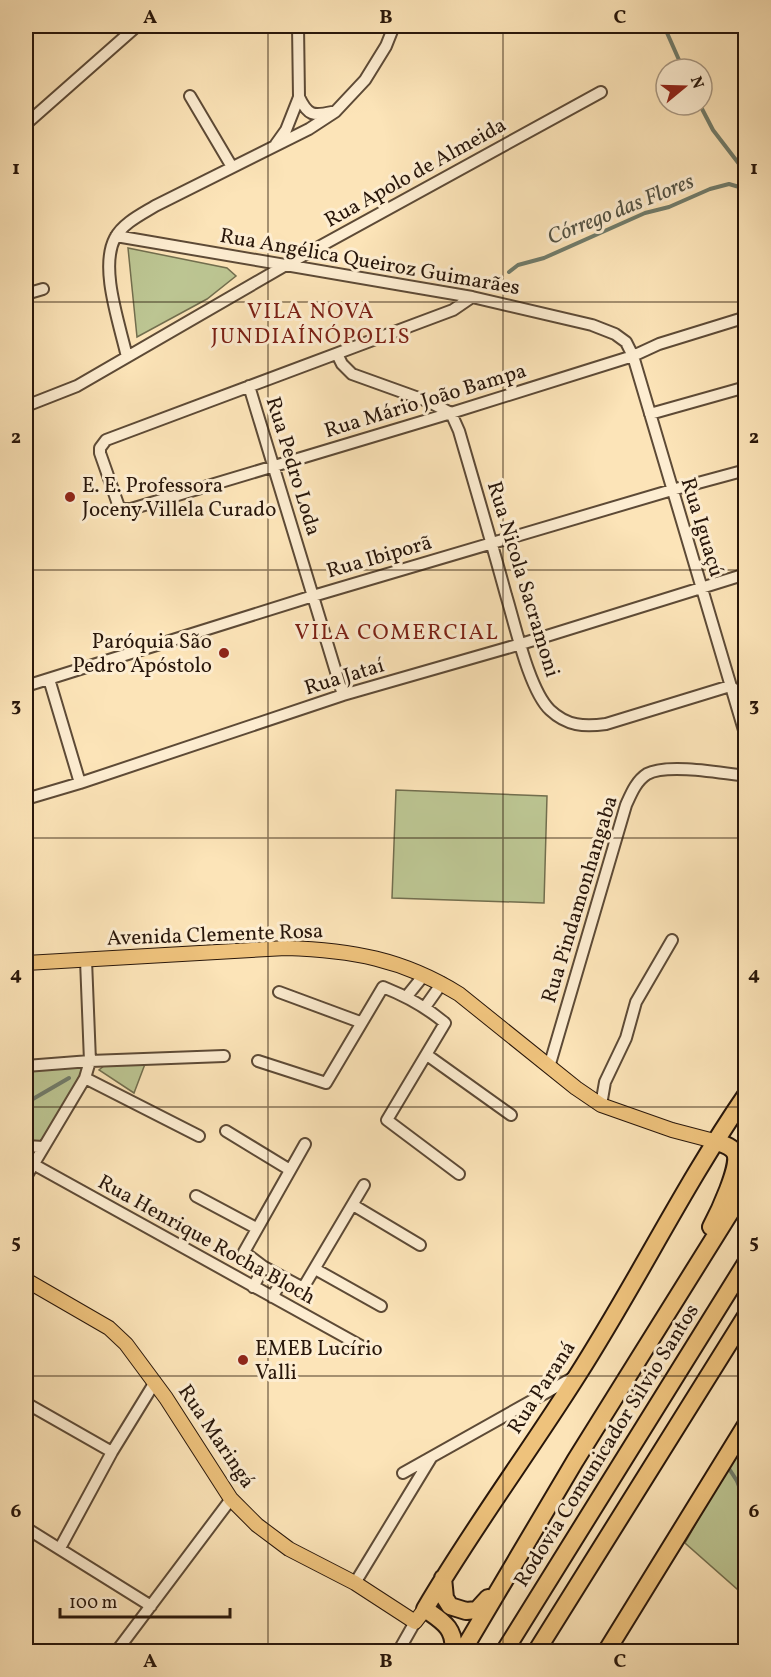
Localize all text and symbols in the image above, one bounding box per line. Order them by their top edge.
text: A [143,4,157,32]
text: B [379,4,393,32]
text: C [614,4,627,32]
north arrow [654,57,714,117]
text: N [684,74,709,92]
street label: Rua Apolo de Almeida [320,111,512,235]
text: 1 [12,155,20,183]
text: 1 [750,155,758,183]
water label: Córrego das Flores [543,167,699,254]
street label: Rua Angélica Queiroz Guimarães [217,222,522,303]
district label: VILA NOVA JUNDIAÍNÓPOLIS [211,297,411,353]
street label: Rua Mário João Bampa [321,357,530,446]
street label: Rua Pedro Loda [258,393,327,539]
text: 2 [11,424,21,452]
text: 2 [749,424,759,452]
place label: E. E. Professora Joceny Villela Curado [82,472,276,525]
street label: Rua Iguaçú [673,474,730,581]
street label: Rua Nicola Sacramoni [479,478,566,681]
marker: E. E. Professora Joceny Villela Curado [63,490,77,504]
street label: Rua Ibiporã [323,529,436,586]
district label: VILA COMERCIAL [295,618,499,649]
place label: Paróquia São Pedro Apóstolo [73,628,212,681]
marker: Paróquia São Pedro Apóstolo [217,646,231,660]
street label: Rua Jataí [301,651,389,703]
text: 3 [11,692,21,720]
text: 3 [749,692,759,720]
street label: Rua Pindamonhangaba [535,792,626,1007]
street label: Avenida Clemente Rosa [106,917,324,954]
text: 4 [10,961,22,989]
text: 4 [748,961,760,989]
street label: Rua Henrique Rocha Bloch [92,1168,320,1312]
text: 5 [11,1229,21,1257]
text: 5 [749,1229,759,1257]
street label: Rodovia Comunicador Silvio Santos [508,1299,707,1593]
place label: EMEB Lucírio Valli [255,1335,383,1388]
street label: Rua Paraná [501,1336,583,1440]
marker: EMEB Lucírio Valli [236,1353,250,1367]
street label: Rua Maringá [170,1379,261,1495]
text: 6 [11,1498,22,1526]
text: 6 [749,1498,760,1526]
scale bar [60,1581,230,1619]
text: 100 m [69,1591,118,1616]
text: A [143,1648,157,1676]
text: B [379,1648,393,1676]
text: C [614,1648,627,1676]

